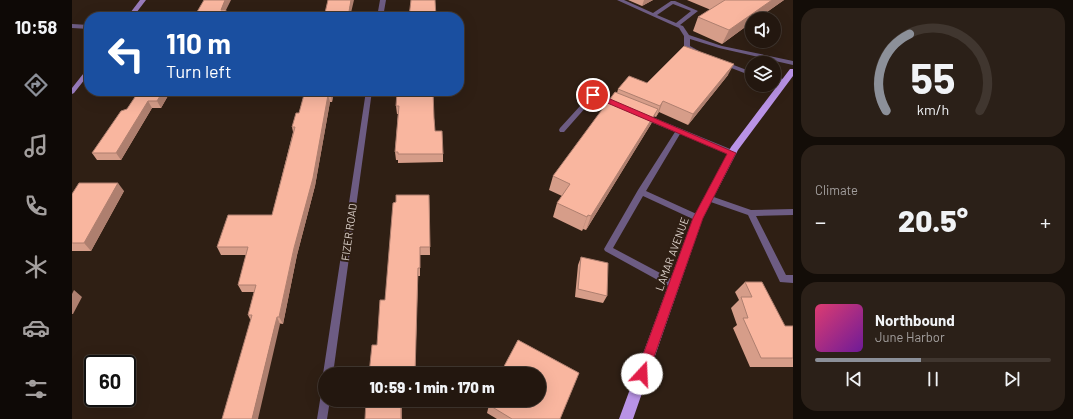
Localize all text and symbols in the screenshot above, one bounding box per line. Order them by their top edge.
map controls [745,12,781,92]
button: sound [745,12,781,48]
text: 10:58 [15,16,57,38]
text: 110 m [166,26,231,60]
icon: left [100,28,152,80]
text: 55 [911,51,955,101]
button: layers [745,56,781,92]
text: Turn left [166,60,232,82]
icon: directions [22,71,50,99]
pin [576,78,610,112]
icon: arrive [582,84,604,106]
text: km/h [917,100,949,117]
icon: music [22,132,50,160]
text: Climate [815,182,858,198]
icon: phone [22,192,50,220]
street label: FIZER ROAD [338,202,359,261]
text: 20.5° [898,202,968,238]
text: − [815,208,826,234]
text: + [1040,208,1051,234]
street label: LAMAR AVENUE [652,215,691,292]
icon: climate [22,253,50,281]
text: Northbound [875,311,955,329]
icon: car [22,314,50,342]
text: June Harbor [875,329,945,345]
position arrow [621,353,663,395]
speed limit sign: 60 [84,355,136,407]
icon: previous [843,368,865,390]
icon: pause [922,368,944,390]
icon: next [1001,368,1023,390]
icon: filters [22,375,50,403]
text: 10:59 · 1 min · 170 m [369,378,495,396]

